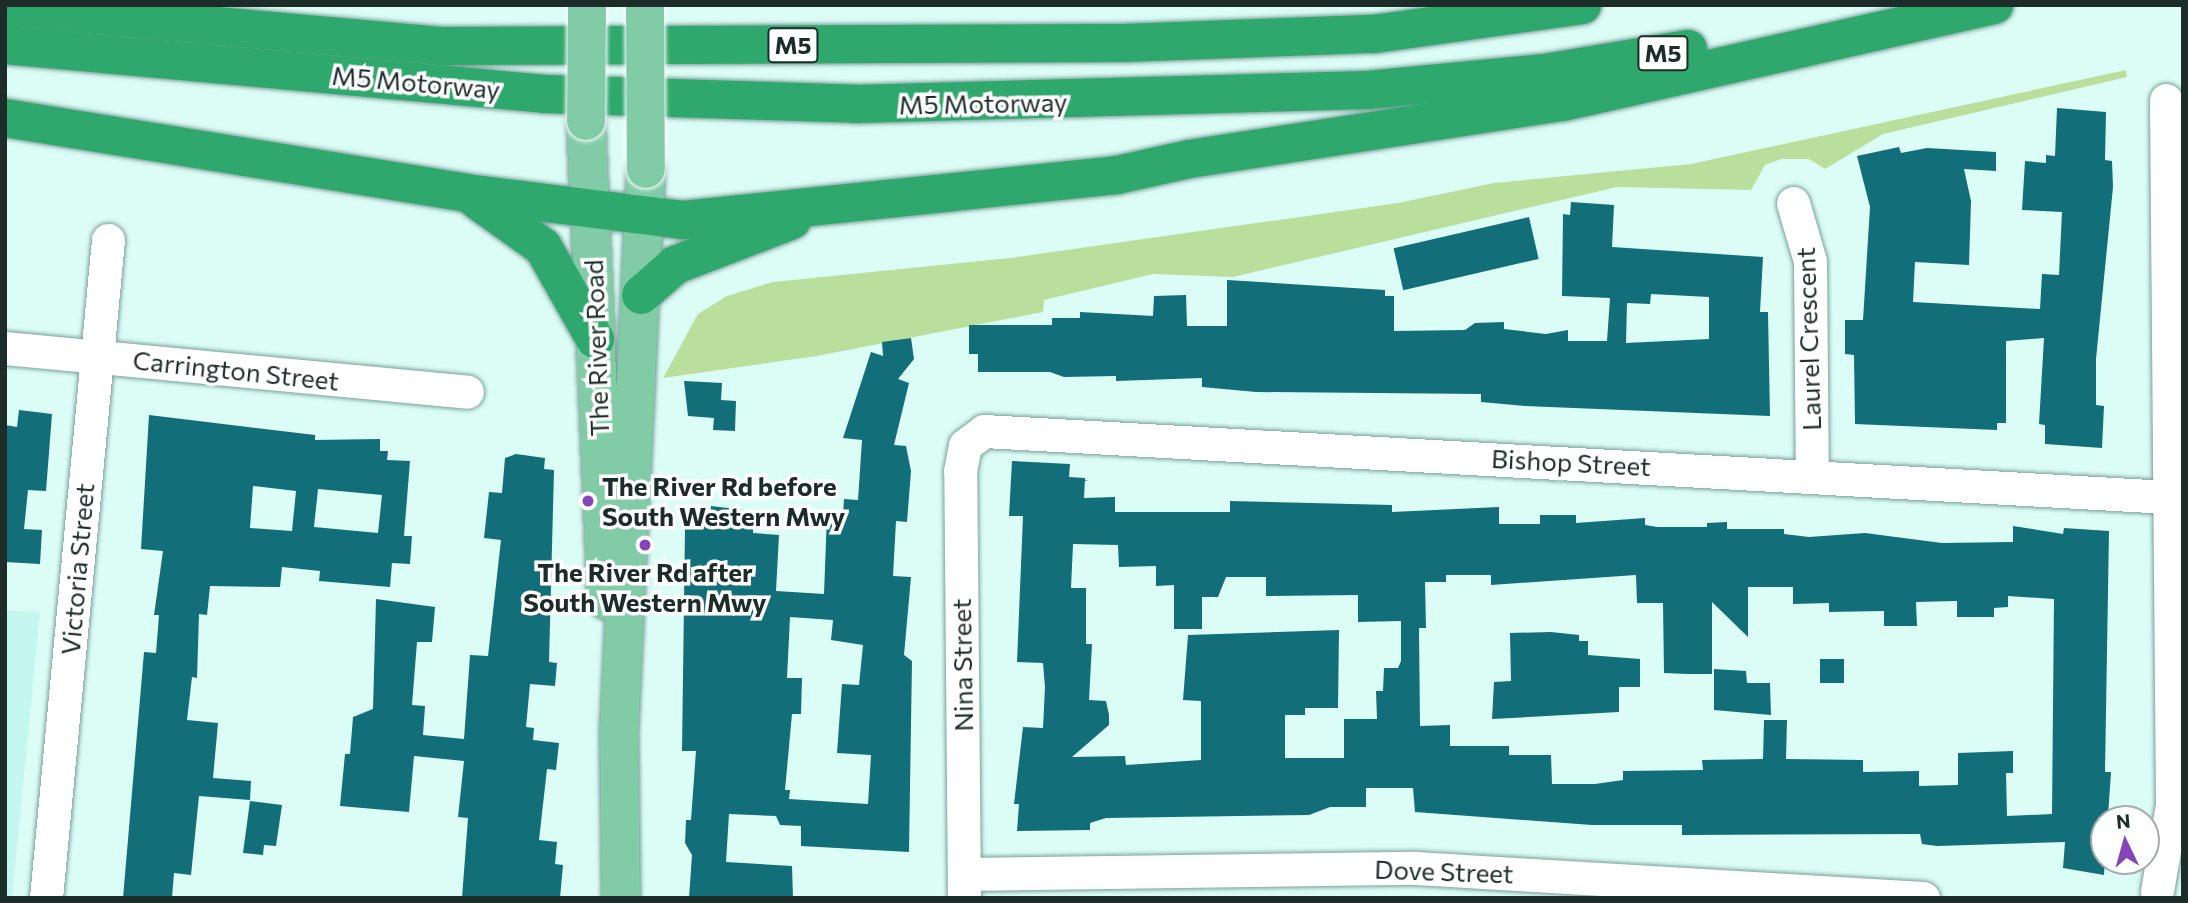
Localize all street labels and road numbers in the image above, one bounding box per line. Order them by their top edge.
road number: M5 [767,25,819,66]
road number: M5 [1637,32,1689,74]
street label: M5 Motorway [331,59,501,105]
street label: M5 Motorway [898,86,1068,120]
street label: Laurel Crescent [1789,247,1827,431]
street label: The River Road [577,259,615,437]
street label: Carrington Street [131,344,341,396]
street label: Bishop Street [1491,442,1651,482]
street label: Victoria Street [54,482,100,656]
street label: Nina Street [945,598,979,732]
street label: Dove Street [1374,853,1514,889]

